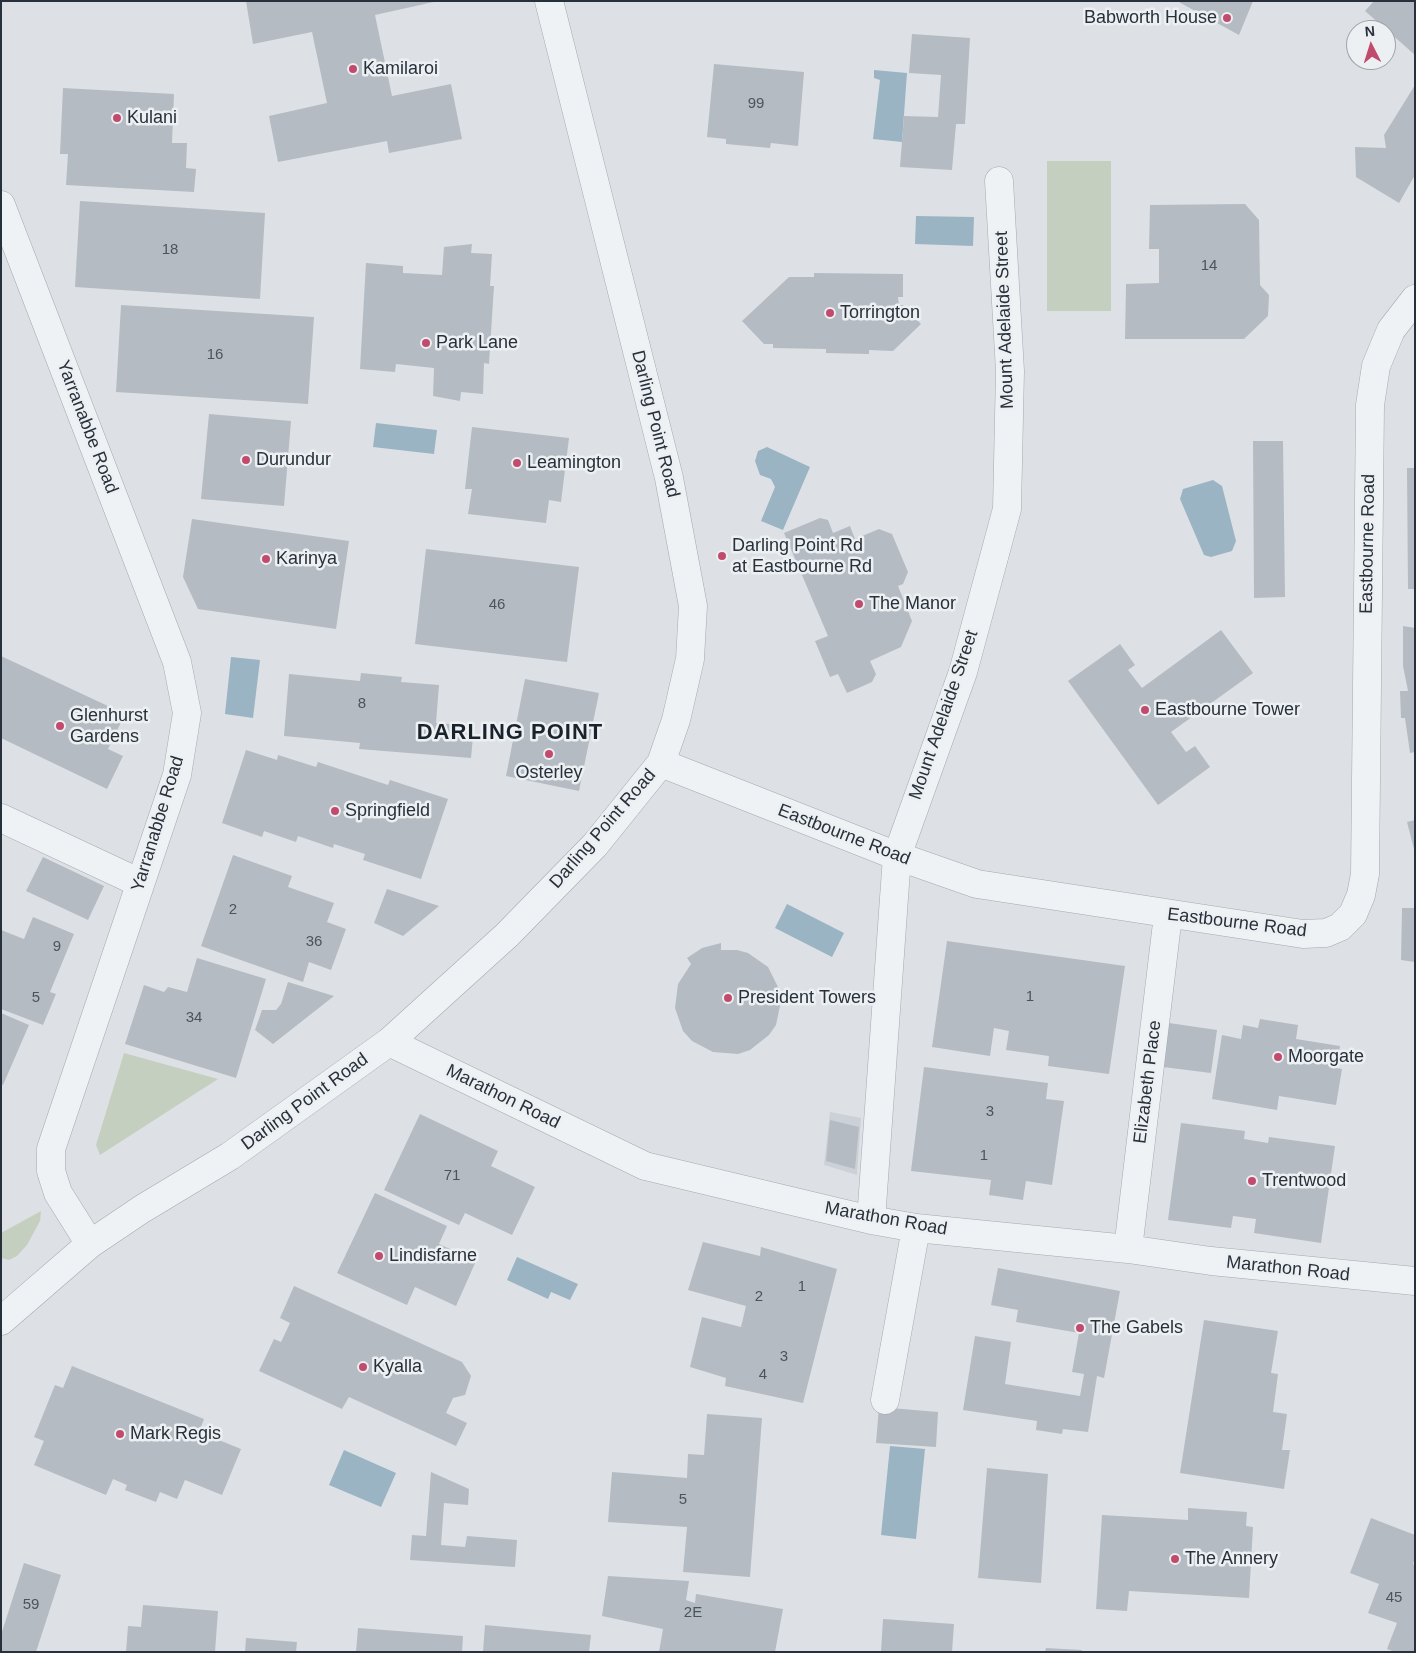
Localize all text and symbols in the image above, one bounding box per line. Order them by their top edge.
place label: Babworth House [1084,7,1217,29]
marker: Babworth House [1221,12,1233,24]
north arrow [1346,20,1396,70]
text: N [1364,23,1376,39]
place label: Kamilaroi [363,58,438,80]
marker: Kamilaroi [347,63,359,75]
house number: 99 [748,95,764,113]
place label: Kulani [127,107,177,129]
marker: Kulani [111,112,123,124]
street label: Mount Adelaide Street [991,231,1019,409]
house number: 18 [162,241,178,259]
house number: 14 [1201,257,1217,275]
place label: Torrington [840,302,920,324]
marker: Torrington [824,307,836,319]
place label: Park Lane [436,332,518,354]
marker: Park Lane [420,337,432,349]
house number: 16 [207,346,223,364]
street label: Darling Point Road [626,348,684,500]
street label: Yarranabbe Road [52,357,122,497]
place label: Durundur [256,449,331,471]
place label: Leamington [527,452,621,474]
marker: Durundur [240,454,252,466]
marker: Leamington [511,457,523,469]
street label: Eastbourne Road [1356,474,1380,614]
place label: Darling Point Rd at Eastbourne Rd [732,535,872,578]
place label: Karinya [276,548,337,570]
marker: Darling Point Rd at Eastbourne Rd [716,550,728,562]
marker: Karinya [260,553,272,565]
place label: The Manor [869,593,956,615]
house number: 46 [489,596,505,614]
marker: The Manor [853,598,865,610]
street label: Mount Adelaide Street [905,627,983,803]
house number: 8 [358,695,366,713]
place label: Eastbourne Tower [1155,699,1300,721]
marker: Eastbourne Tower [1139,704,1151,716]
place label: Glenhurst Gardens [70,705,148,748]
marker: Glenhurst Gardens [54,720,66,732]
district label: DARLING POINT [415,720,605,746]
marker: Osterley [543,748,555,760]
street label: Yarranabbe Road [127,754,189,894]
place label: Osterley [515,762,583,784]
street label: Darling Point Road [545,765,661,893]
place label: Springfield [345,800,430,822]
street label: Eastbourne Road [775,800,913,870]
marker: Springfield [329,805,341,817]
house number: 2 [229,901,237,919]
street label: Eastbourne Road [1166,904,1308,942]
house number: 36 [306,933,322,951]
house number: 9 [53,938,61,956]
place label: President Towers [738,987,876,1009]
house number: 1 [1026,988,1034,1006]
house number: 5 [32,989,40,1007]
marker: President Towers [722,992,734,1004]
house number: 34 [186,1009,202,1027]
street label: Elizabeth Place [1130,1019,1166,1145]
place label: Moorgate [1288,1046,1364,1068]
street label: Darling Point Road [238,1049,372,1155]
marker: Moorgate [1272,1051,1284,1063]
street label: Marathon Road [443,1060,563,1134]
house number: 3 [986,1103,994,1121]
house number: 1 [980,1147,988,1165]
house number: 71 [444,1167,460,1185]
place label: Trentwood [1262,1170,1346,1192]
marker: Trentwood [1246,1175,1258,1187]
street label: Marathon Road [823,1198,949,1240]
place label: Lindisfarne [389,1245,477,1267]
marker: Lindisfarne [373,1250,385,1262]
street label: Marathon Road [1225,1252,1351,1286]
house number: 1 [798,1278,806,1296]
house number: 2 [755,1288,763,1306]
place label: The Gabels [1090,1317,1183,1339]
marker: The Gabels [1074,1322,1086,1334]
house number: 3 [780,1348,788,1366]
place label: Kyalla [373,1356,422,1378]
marker: Kyalla [357,1361,369,1373]
house number: 4 [759,1366,767,1384]
place label: Mark Regis [130,1423,221,1445]
marker: Mark Regis [114,1428,126,1440]
house number: 5 [679,1491,687,1509]
place label: The Annery [1185,1548,1278,1570]
marker: The Annery [1169,1553,1181,1565]
house number: 45 [1386,1589,1402,1607]
house number: 59 [23,1596,39,1614]
house number: 2E [684,1604,702,1622]

